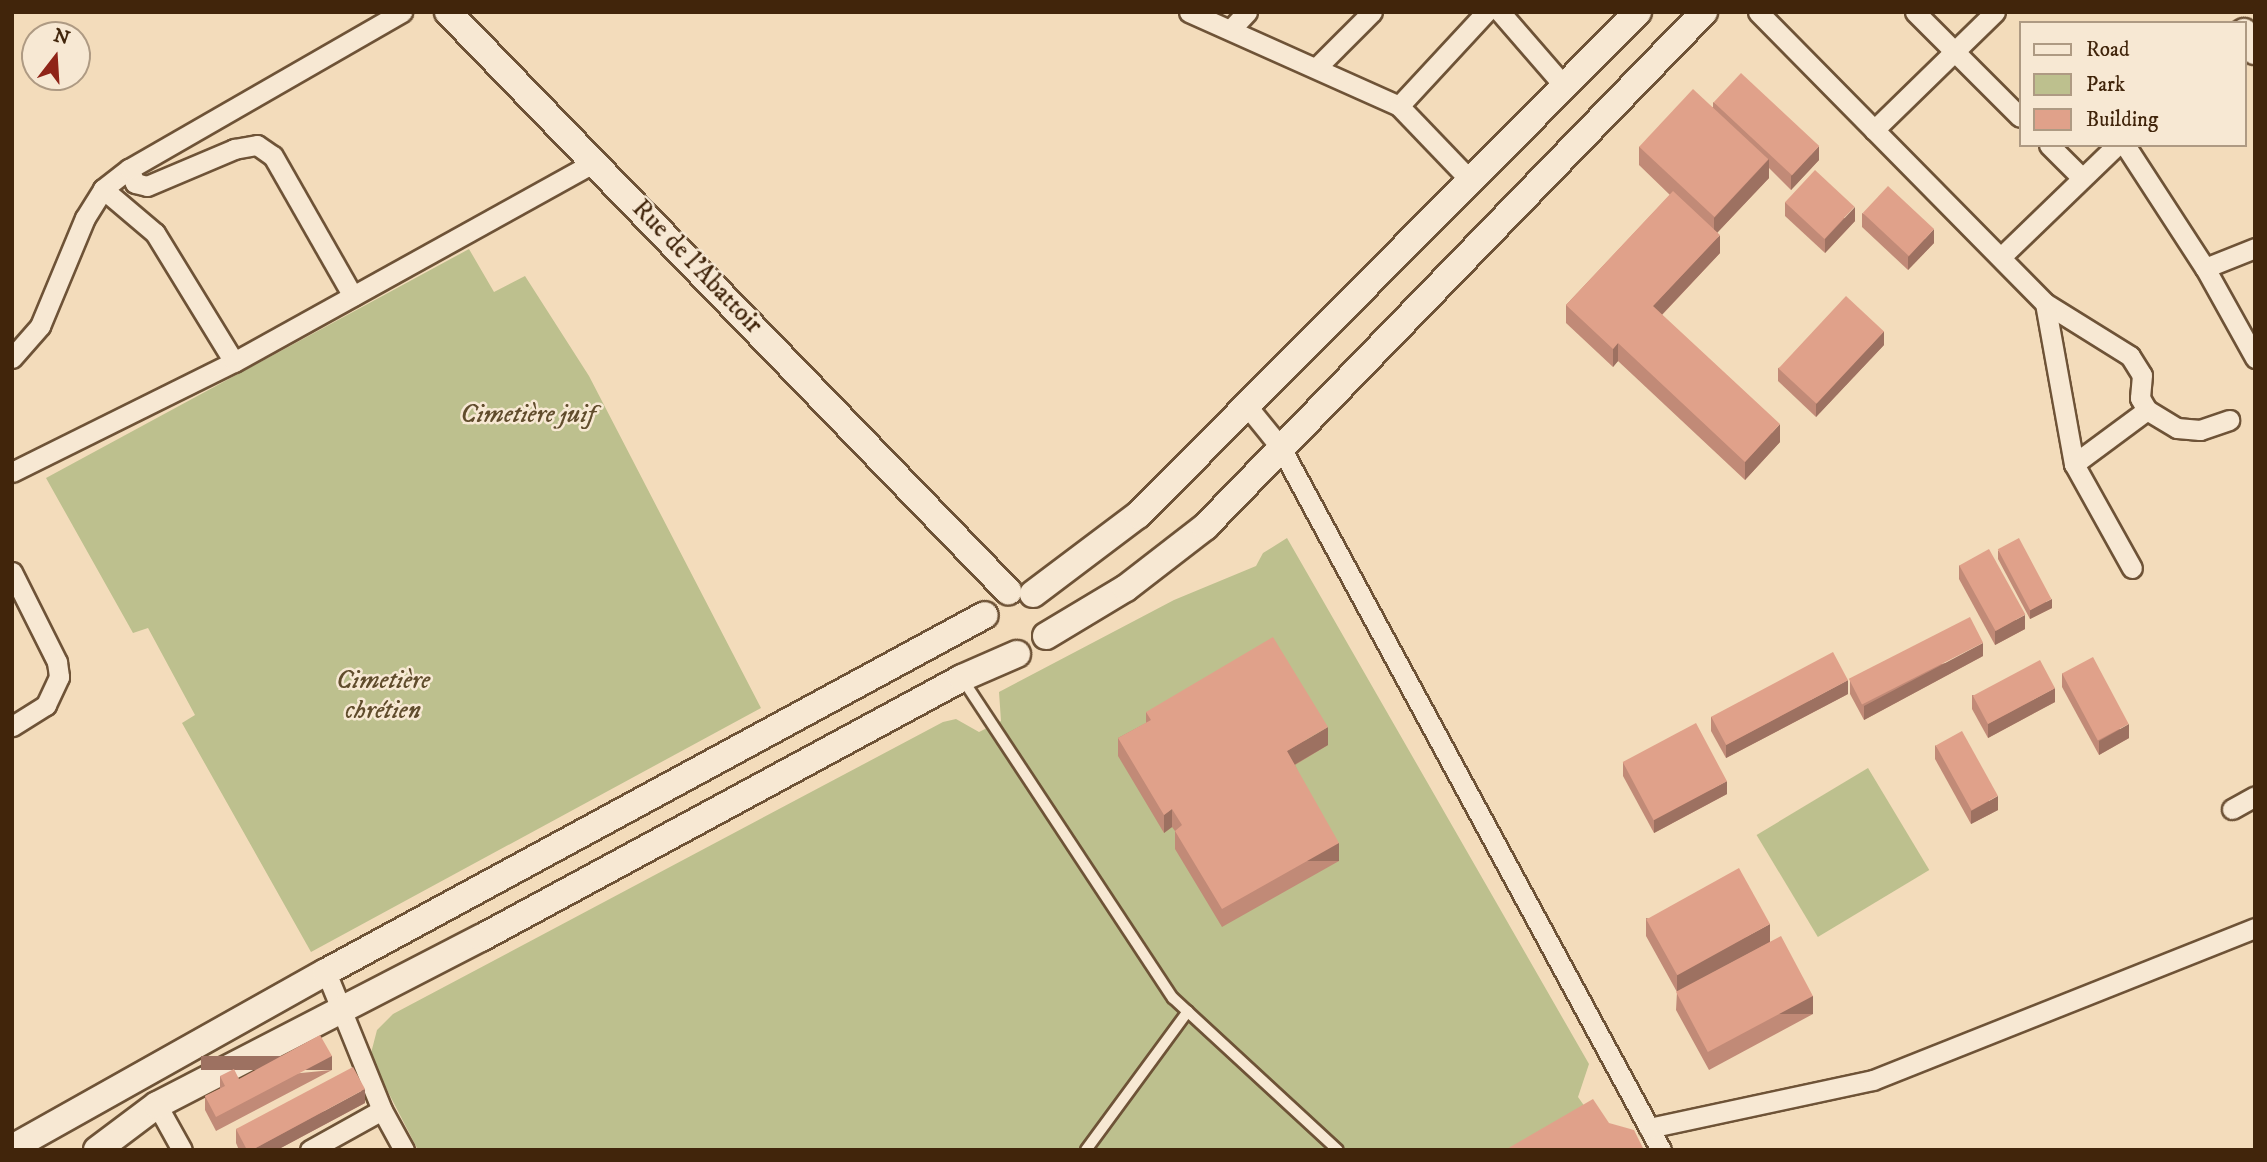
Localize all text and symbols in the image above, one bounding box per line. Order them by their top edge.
north arrow [21,21,91,91]
legend [2018,21,2246,147]
text: N [51,24,73,51]
text: Road [2086,37,2130,63]
text: Park [2086,72,2125,98]
text: Building [2086,107,2158,133]
street label: Rue de l'Abattoir [625,193,769,341]
park label: Cimetière juif [460,399,596,431]
park label: Cimetière chrétien [336,665,430,726]

